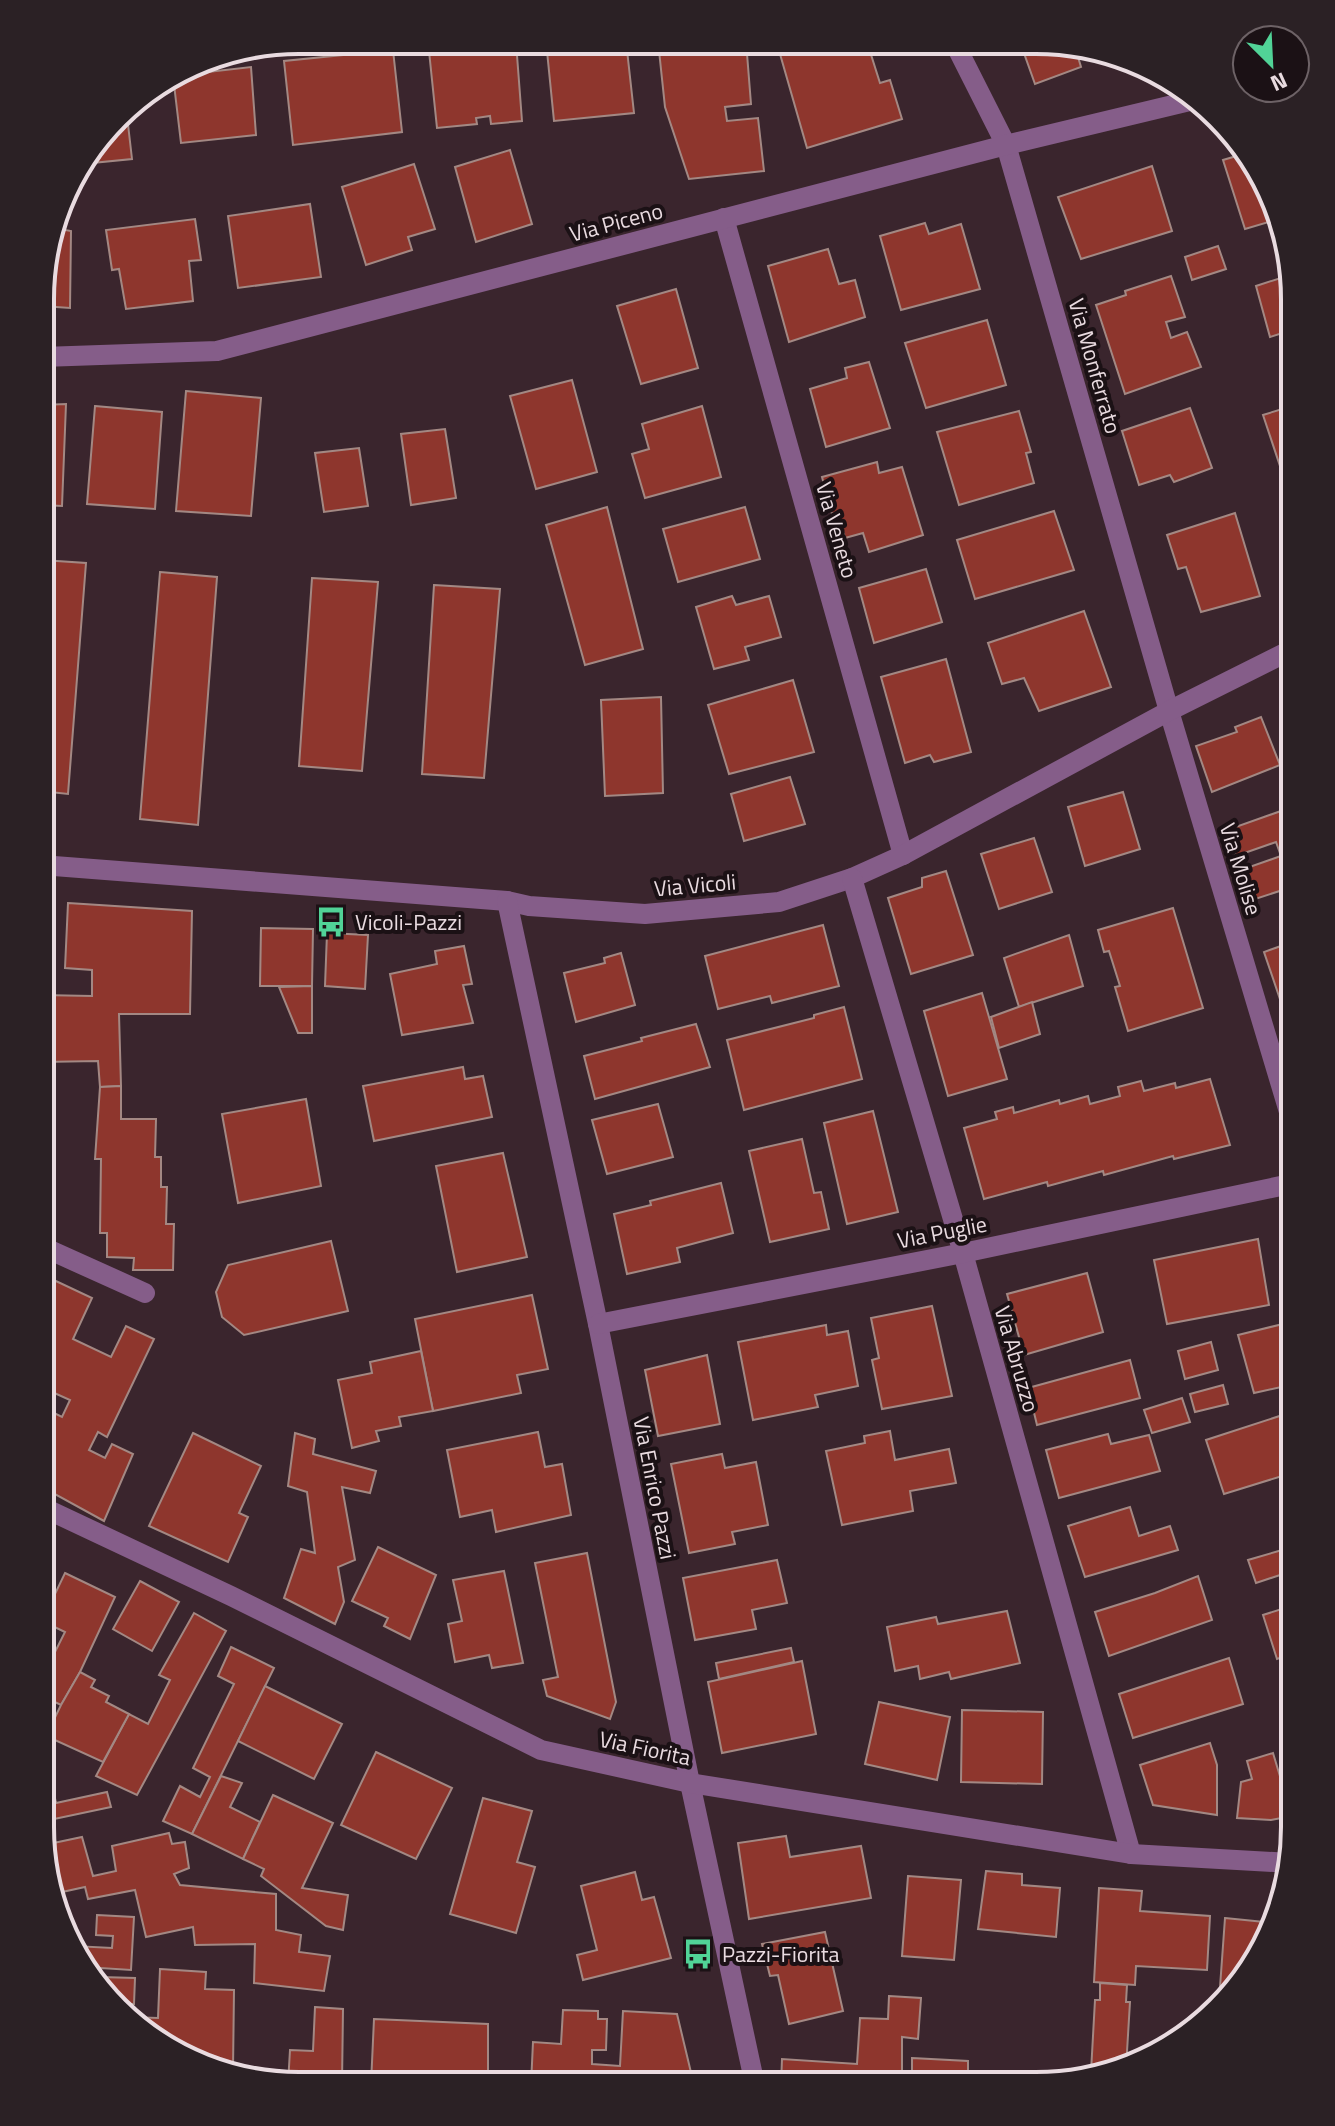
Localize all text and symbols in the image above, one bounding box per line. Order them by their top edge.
north arrow [1231,24,1311,104]
text: N [1265,64,1293,101]
street label: Via Piceno [566,193,666,251]
street label: Via Monferrato [1059,294,1131,438]
street label: Via Veneto [807,478,867,582]
street label: Via Molise [1211,819,1271,919]
street label: Via Vicoli [653,864,737,906]
bus stop icon: Vicoli-Pazzi [314,905,348,939]
place label: Vicoli-Pazzi [355,905,462,939]
street label: Via Puglie [894,1207,990,1257]
street label: Via Abruzzo [986,1302,1048,1416]
street label: Via Enrico Pazzi [625,1414,685,1562]
street label: Via Fiorita [596,1722,694,1774]
bus stop icon: Pazzi-Fiorita [681,1937,715,1971]
place label: Pazzi-Fiorita [722,1937,840,1971]

